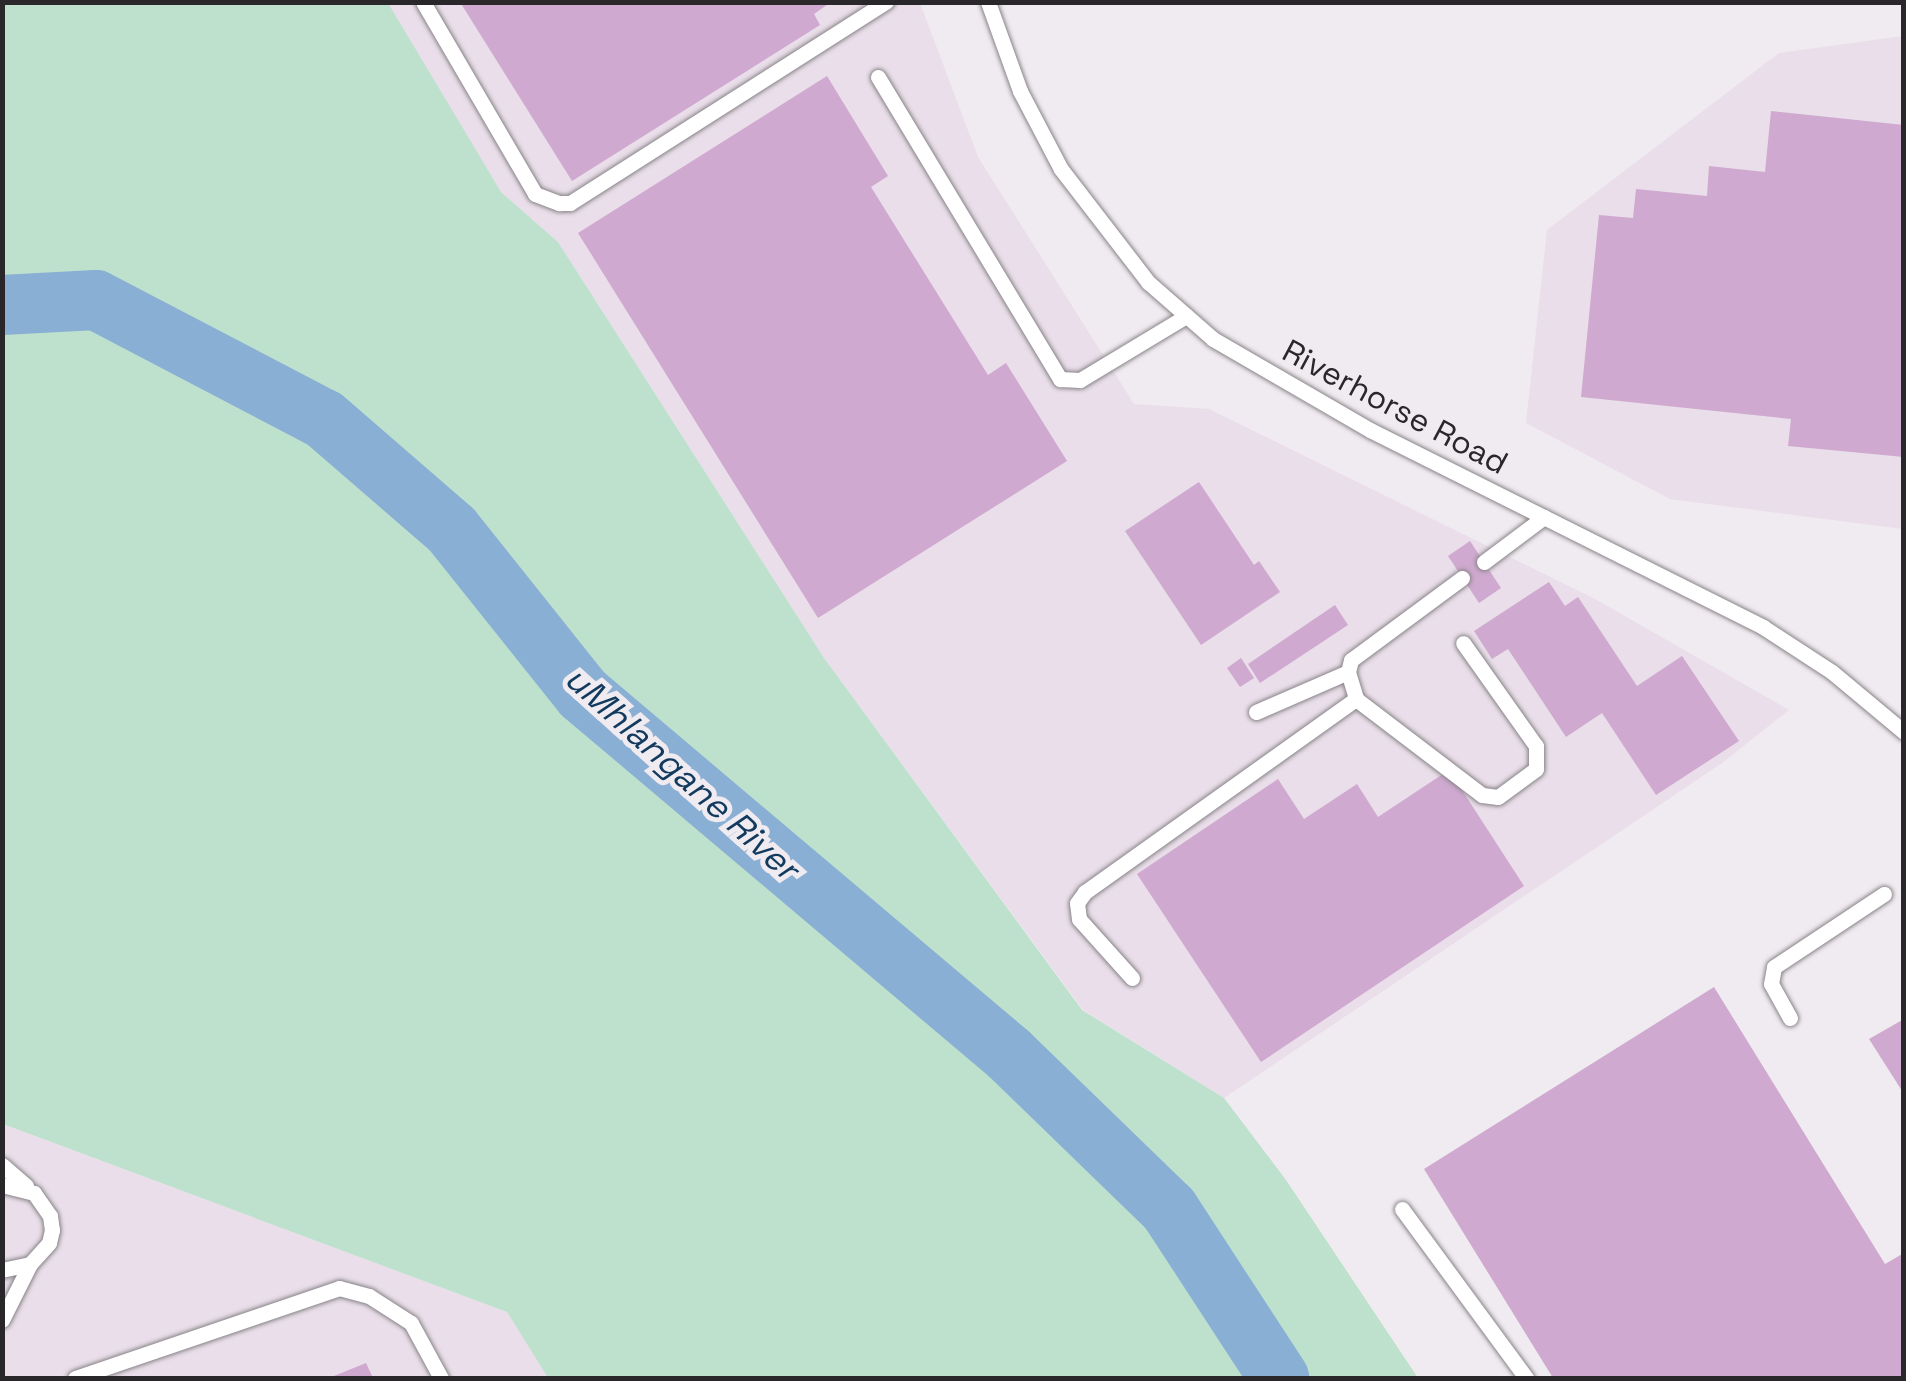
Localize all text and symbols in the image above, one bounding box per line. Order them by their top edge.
street label: Riverhorse Road [1276,332,1514,482]
water label: uMhlangane River [557,657,807,889]

